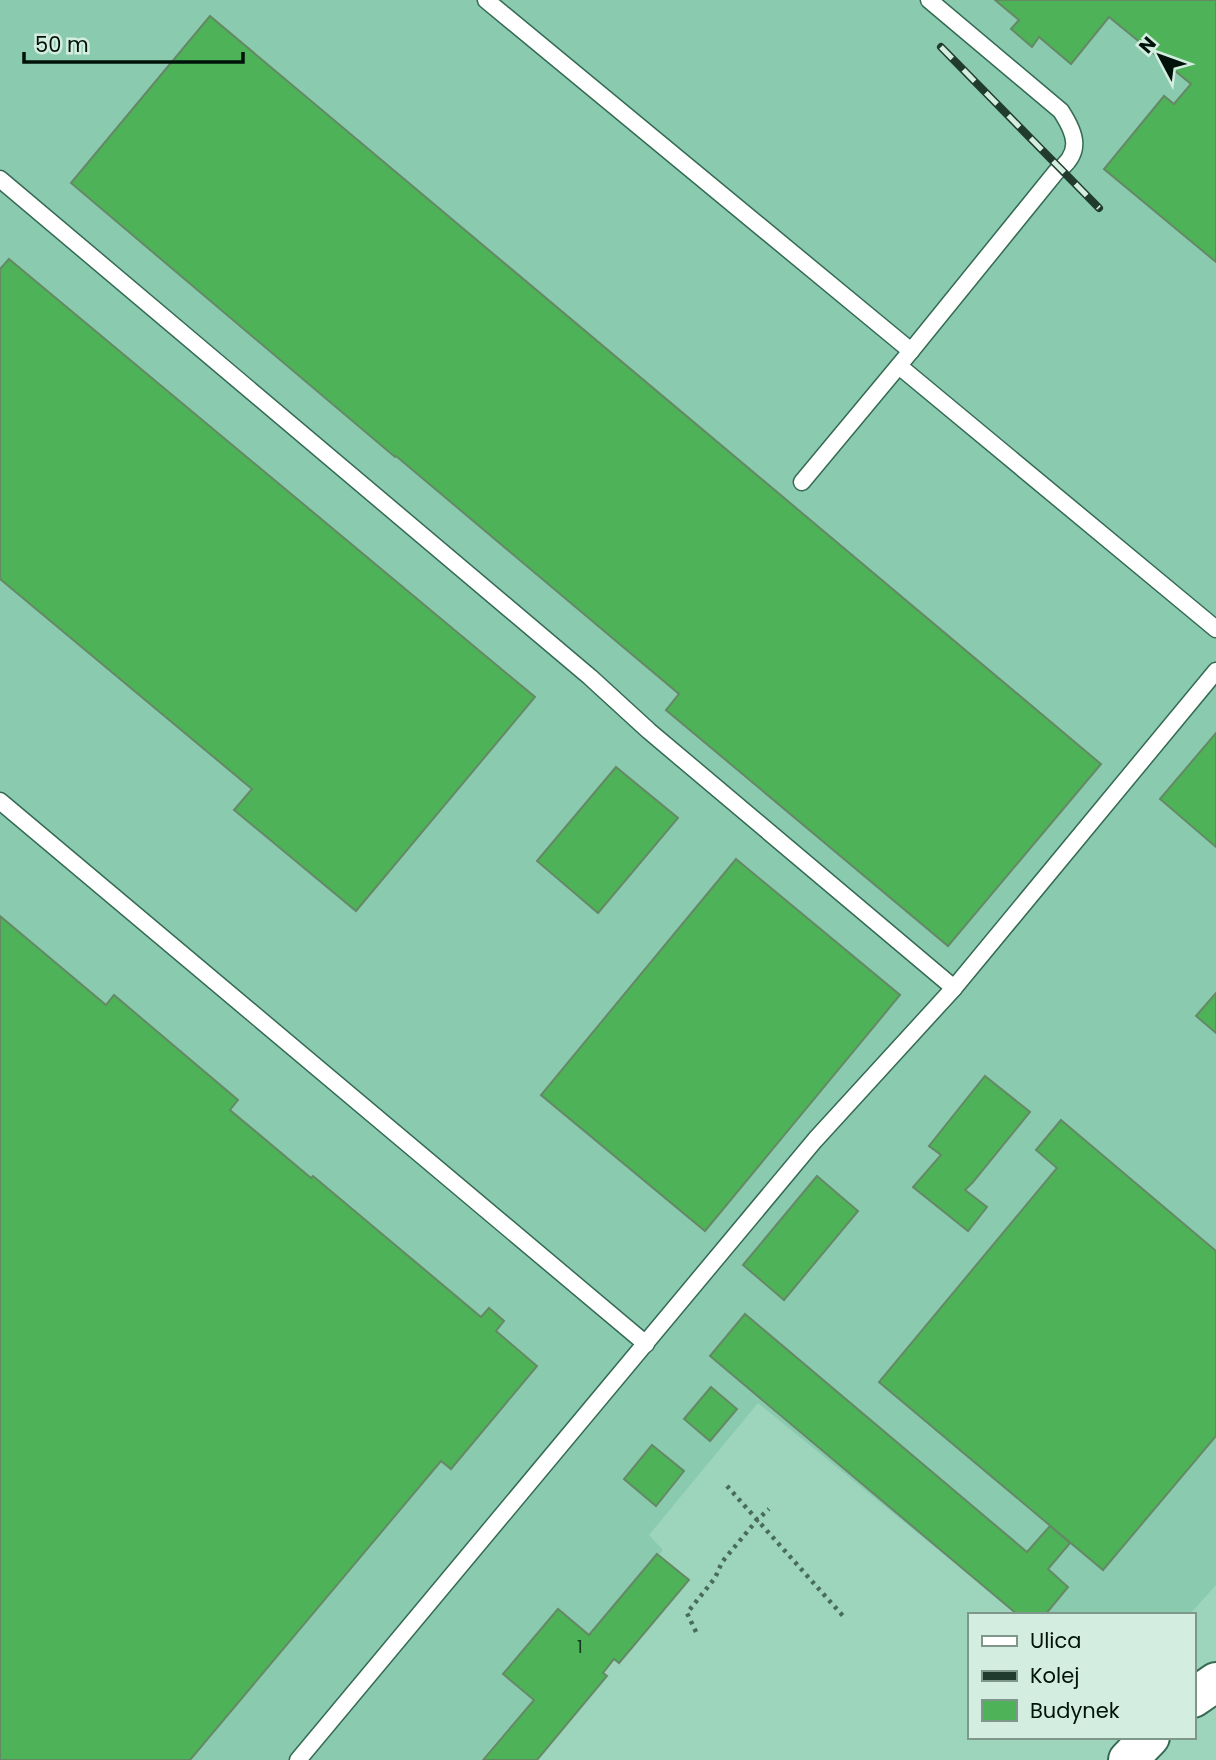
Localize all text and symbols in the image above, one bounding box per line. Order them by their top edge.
scale bar [24,21,243,65]
north arrow [1125,21,1195,91]
text: 50 m [35,30,89,59]
text: N [1133,31,1162,59]
legend [968,1613,1195,1739]
text: Ulica [1030,1626,1081,1655]
house number: 1 [577,1634,583,1659]
text: Kolej [1030,1661,1079,1690]
text: Budynek [1030,1696,1120,1725]

